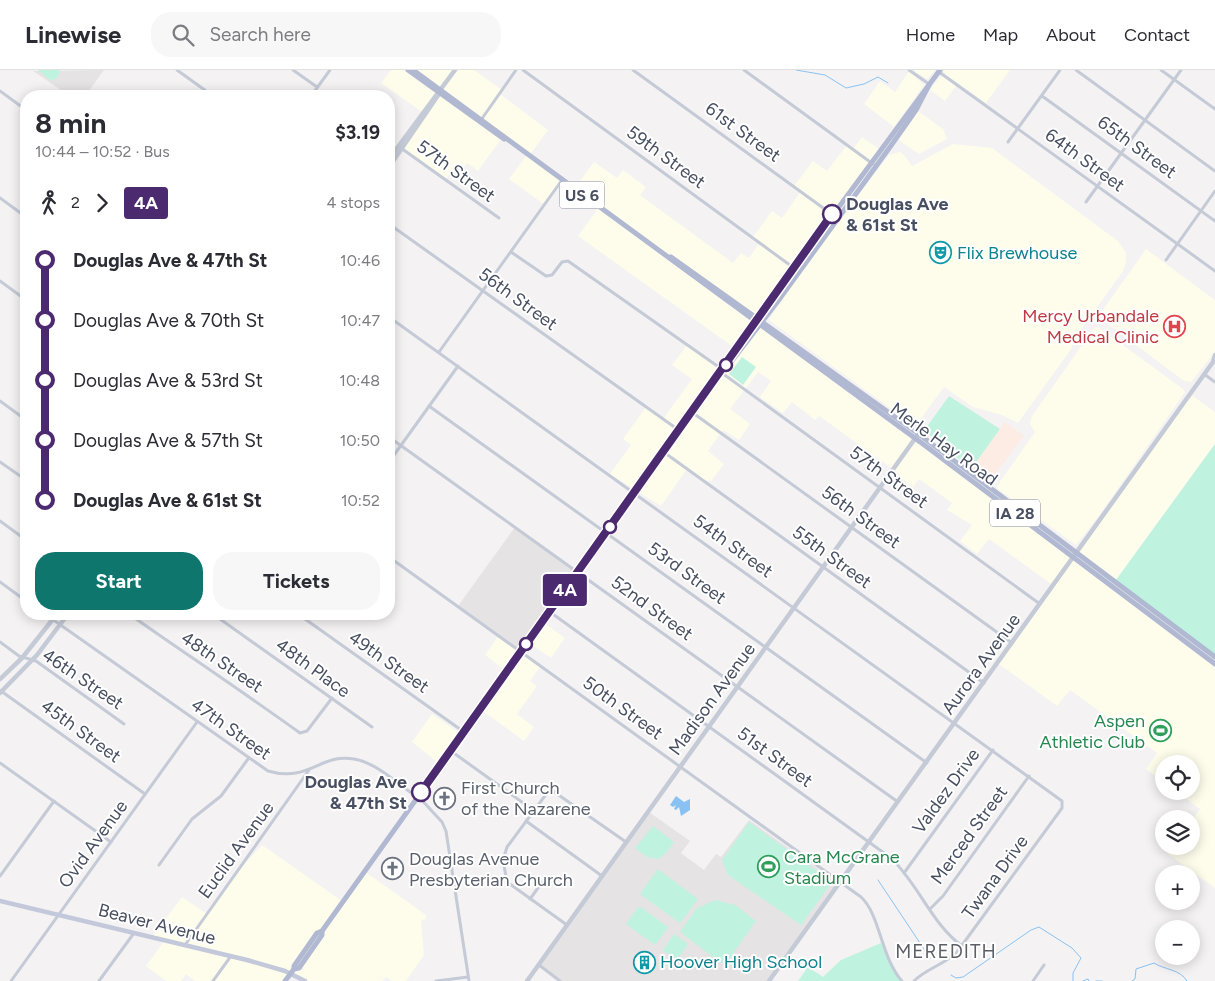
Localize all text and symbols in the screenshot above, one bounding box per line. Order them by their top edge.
search box [151,12,501,57]
text: Linewise [25,20,121,49]
icon: search [169,21,197,49]
text: Search here [209,23,311,46]
text: Home [906,24,955,46]
text: Map [983,24,1018,46]
text: About [1046,24,1096,46]
text: Contact [1124,24,1190,46]
street label: 61st Street [701,97,785,167]
text: 8 min [35,106,106,140]
street label: 65th Street [1093,111,1181,183]
text: $3.19 [335,121,380,144]
street label: 59th Street [622,121,710,193]
street label: 64th Street [1041,124,1129,196]
street label: 57th Street [412,135,500,207]
text: 10:44 – 10:52 · Bus [35,142,170,161]
road number: US 6 [560,182,604,208]
icon: walk [35,189,63,217]
icon: forward [88,189,116,217]
text: 4A [134,192,158,214]
text: 2 [71,193,80,212]
text: 4 stops [326,193,380,212]
place label: Douglas Ave & 61st St [846,193,949,236]
marker: Douglas Ave & 61st St [822,204,842,224]
theatre icon: Flix Brewhouse [929,241,953,265]
place label: Flix Brewhouse [957,242,1078,264]
text: Douglas Ave & 47th St [73,249,267,272]
text: 10:46 [340,251,380,270]
street label: 56th Street [474,263,562,335]
place label: Mercy Urbandale Medical Clinic [1022,305,1159,348]
text: Douglas Ave & 70th St [73,309,264,332]
text: 10:47 [341,311,380,330]
hospital icon: Mercy Urbandale Medical Clinic [1163,314,1187,338]
unlabelled marker [719,358,733,372]
text: Douglas Ave & 53rd St [73,369,263,392]
text: 10:48 [339,371,380,390]
street label: Merle Hay Road [886,398,1002,490]
text: Douglas Ave & 57th St [73,429,263,452]
text: 10:50 [340,431,380,450]
street label: 57th Street [845,441,933,513]
street label: 56th Street [817,481,905,553]
text: Douglas Ave & 61st St [73,489,262,512]
text: 10:52 [341,491,380,510]
road number: IA 28 [990,499,1040,526]
street label: 54th Street [689,510,777,582]
unlabelled marker [603,520,617,534]
street label: 55th Street [788,521,876,593]
street label: 53rd Street [643,537,731,609]
button: Start [35,552,203,610]
button: Tickets [213,552,380,610]
street label: 52nd Street [607,571,697,645]
line badge: 4A [542,574,588,606]
text: 4A [553,579,577,601]
street label: Aurora Avenue [937,609,1025,719]
street label: 49th Street [345,626,434,698]
street label: 48th Street [177,627,267,697]
street label: 48th Place [271,634,355,702]
unlabelled marker [519,637,533,651]
street label: Madison Avenue [664,638,760,759]
street label: 46th Street [38,644,128,714]
street label: 50th Street [579,672,667,745]
street label: 47th Street [187,693,275,765]
street label: 45th Street [37,695,125,767]
place label: Aspen Athletic Club [1039,710,1145,753]
sports icon: Aspen Athletic Club [1149,719,1173,743]
street label: 51st Street [733,722,817,792]
street label: Valdez Drive [908,744,984,838]
map controls [1155,755,1200,965]
button: locate [1155,755,1200,800]
place label: Douglas Ave & 47th St [304,771,407,814]
place label: First Church of the Nazarene [461,777,591,820]
street label: Merced Street [926,781,1012,888]
marker: Douglas Ave & 47th St [411,782,431,802]
church icon: First Church of the Nazarene [433,786,457,810]
street label: Ovid Avenue [54,796,132,892]
street label: Euclid Avenue [193,797,279,903]
button: layers [1155,810,1200,855]
street label: Twana Drive [957,831,1033,923]
place label: Cara McGrane Stadium [784,846,900,889]
place label: Douglas Avenue Presbyterian Church [409,848,573,891]
sports icon: Cara McGrane Stadium [756,855,780,879]
church icon: Douglas Avenue Presbyterian Church [381,857,405,881]
button: + [1155,865,1200,910]
street label: Beaver Avenue [96,899,218,949]
button: − [1155,920,1200,965]
district label: MEREDITH [895,940,997,963]
building icon: Hoover High School [632,950,656,974]
place label: Hoover High School [660,951,822,973]

